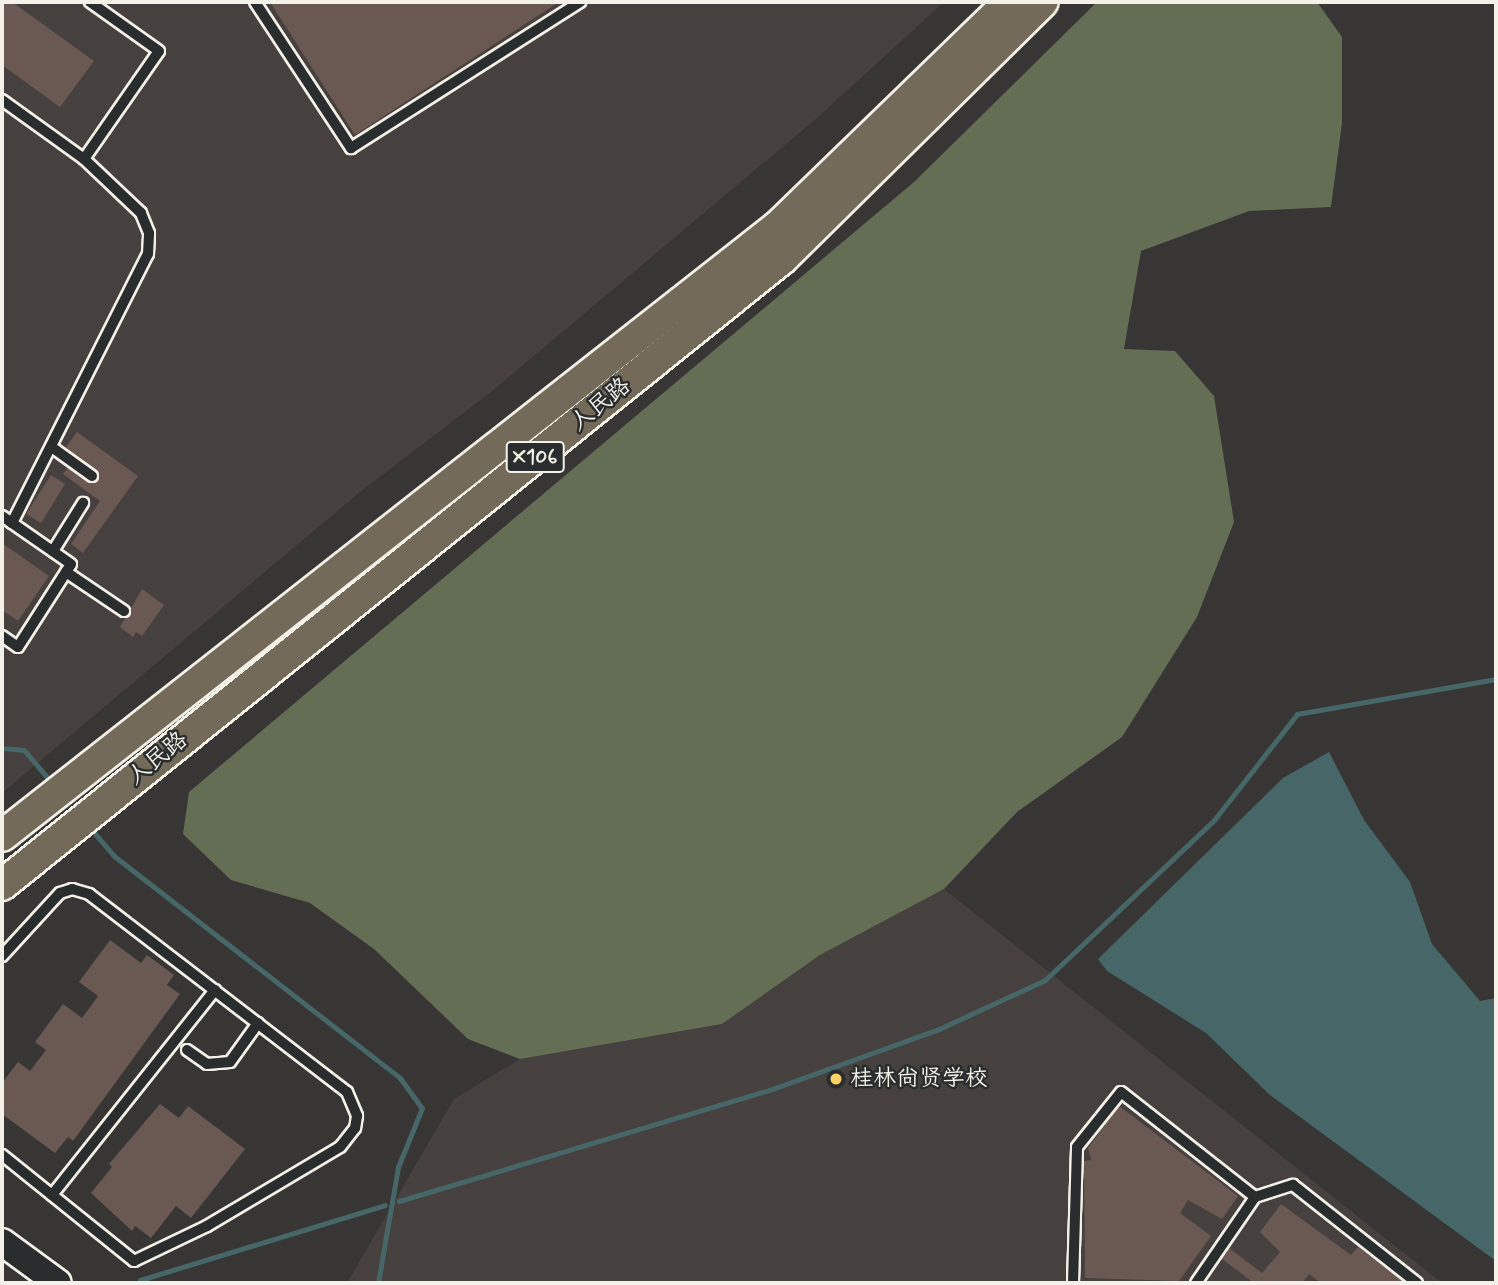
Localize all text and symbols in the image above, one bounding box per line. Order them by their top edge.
street label: 人民路 [566,373,636,437]
road number: X106 [505,440,565,475]
street label: 人民路 [123,727,193,791]
place label: 桂林尚贤学校 [850,1065,988,1093]
marker: 桂林尚贤学校 [828,1071,844,1087]

